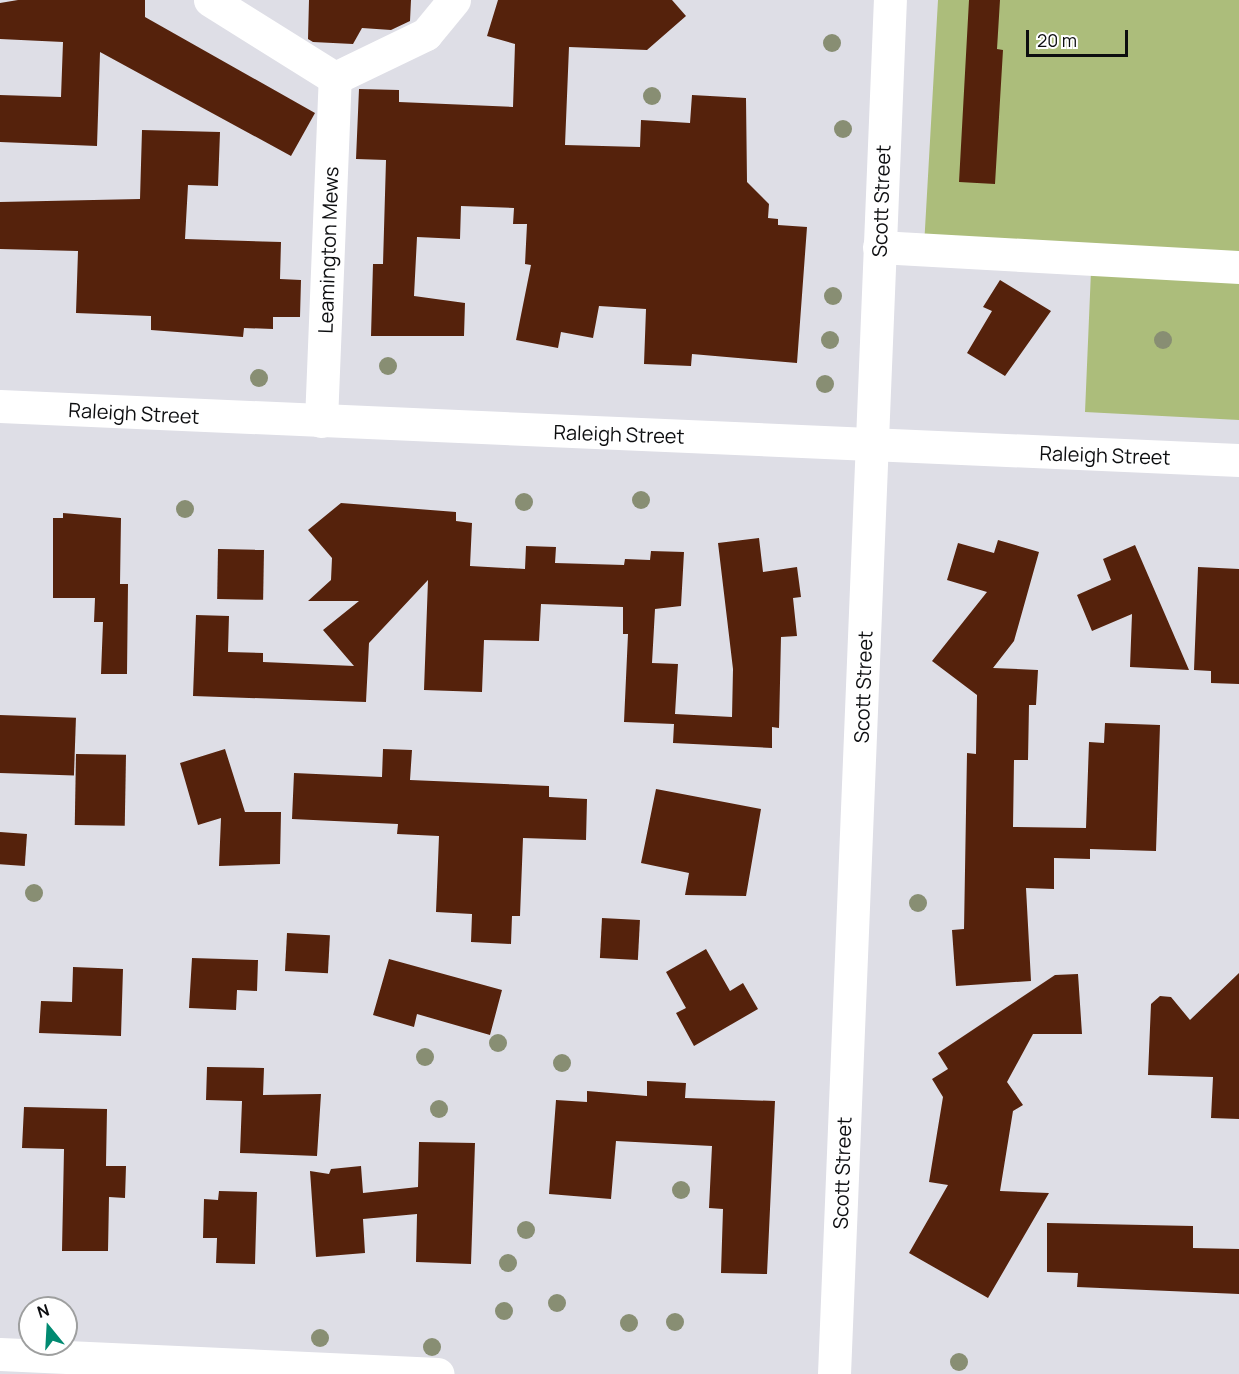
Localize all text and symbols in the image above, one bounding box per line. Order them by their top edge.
scale bar [1029,18,1131,56]
text: 20 m [1037,28,1077,52]
street label: Scott Street [867,144,895,258]
street label: Leamington Mews [313,166,343,334]
street label: Raleigh Street [68,398,200,428]
street label: Raleigh Street [553,420,685,448]
street label: Raleigh Street [1039,441,1171,469]
street label: Scott Street [849,630,877,744]
street label: Scott Street [828,1116,856,1230]
north arrow [18,1296,78,1356]
text: N [34,1299,52,1323]

